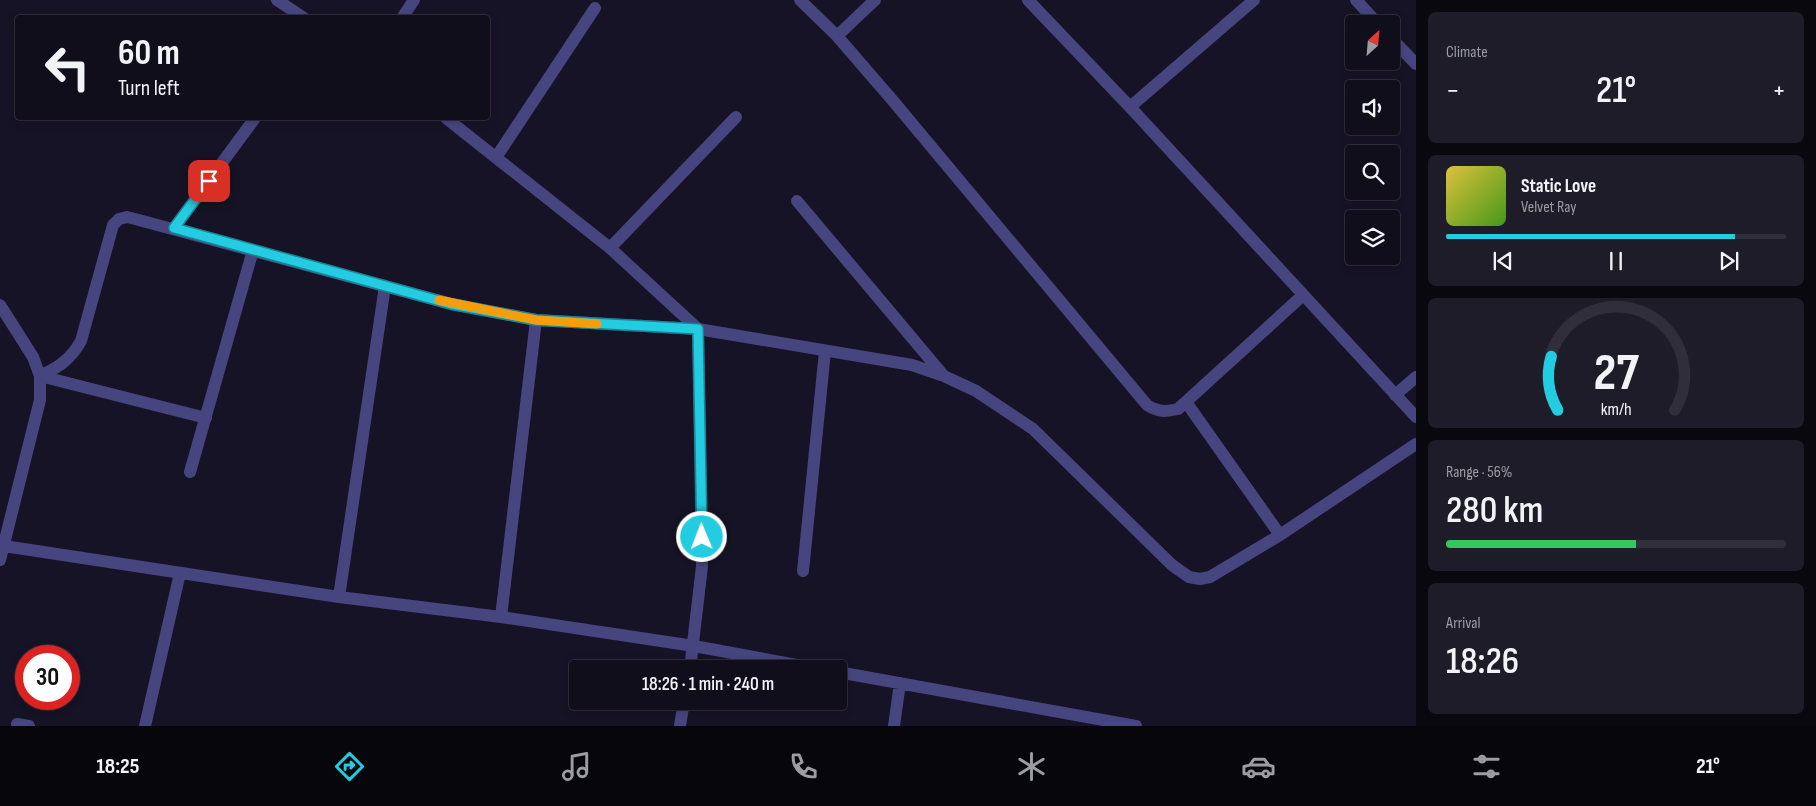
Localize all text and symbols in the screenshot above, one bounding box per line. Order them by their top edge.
north arrow [1345,15,1400,70]
map controls [1345,15,1400,265]
text: 60 m [118,32,180,75]
icon: left [35,35,100,100]
text: Climate [1446,43,1488,62]
text: 21° [1596,68,1636,113]
text: − [1446,74,1460,107]
text: + [1772,74,1786,107]
text: Turn left [118,75,180,102]
button: sound [1345,80,1400,135]
button: search [1345,145,1400,200]
pin [188,160,230,202]
icon: arrive [195,167,223,195]
text: Static Love [1521,175,1596,198]
text: Velvet Ray [1521,198,1576,217]
button: layers [1345,210,1400,265]
icon: previous [1489,247,1517,275]
icon: pause [1602,247,1630,275]
icon: next [1715,247,1743,275]
text: 27 [1593,342,1639,405]
text: km/h [1601,399,1631,420]
text: Range · 56% [1446,463,1512,482]
text: 280 km [1446,488,1543,533]
position arrow [675,510,727,562]
text: Arrival [1446,614,1480,633]
text: 18:26 [1446,639,1519,684]
speed limit sign: 30 [15,645,80,710]
text: 18:26 · 1 min · 240 m [642,673,774,696]
icon: directions [332,749,367,784]
icon: music [559,749,594,784]
icon: phone [786,749,821,784]
icon: climate [1014,749,1049,784]
icon: car [1241,749,1276,784]
icon: filters [1469,749,1504,784]
text: 18:25 [96,753,139,780]
text: 21° [1696,753,1720,780]

